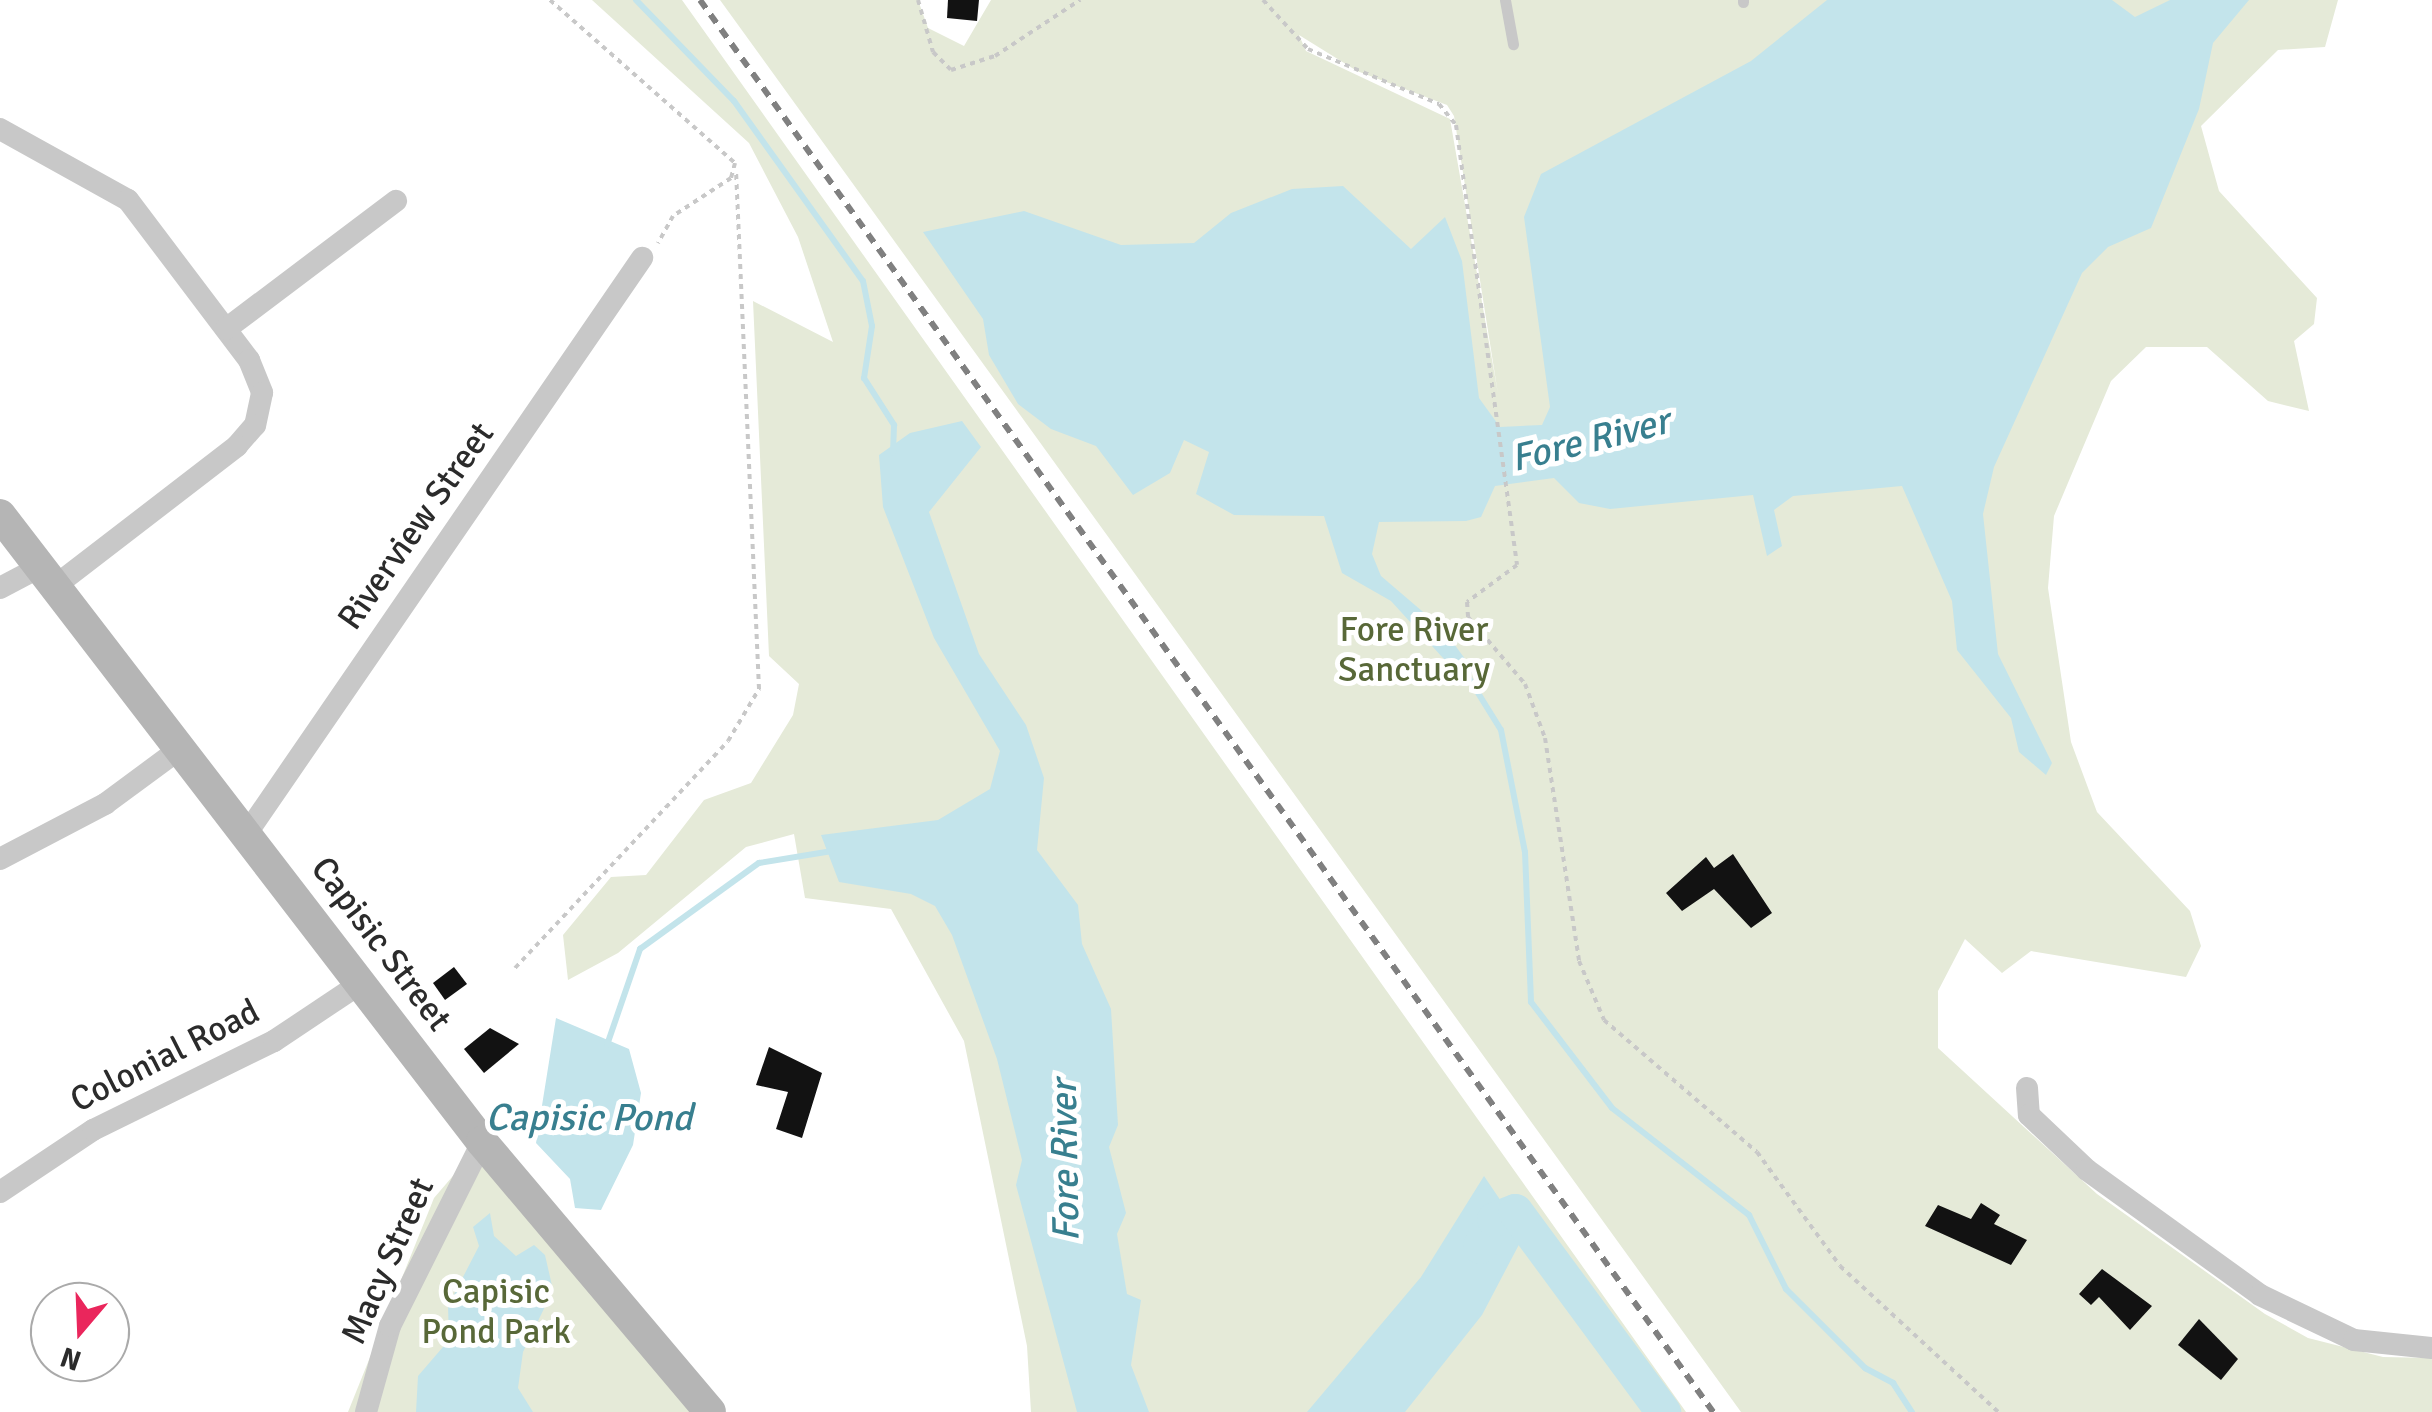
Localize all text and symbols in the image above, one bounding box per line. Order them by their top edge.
water label: Fore River [1506,398,1674,482]
street label: Riverview Street [329,414,503,638]
park label: Fore River Sanctuary [1338,609,1490,691]
street label: Capisic Street [302,849,460,1039]
street label: Colonial Road [64,990,266,1122]
water label: Fore River [1041,1080,1089,1242]
water label: Capisic Pond [486,1095,692,1141]
street label: Macy Street [333,1171,443,1351]
park label: Capisic Pond Park [421,1271,571,1353]
north arrow [30,1282,130,1382]
text: N [56,1339,86,1378]

